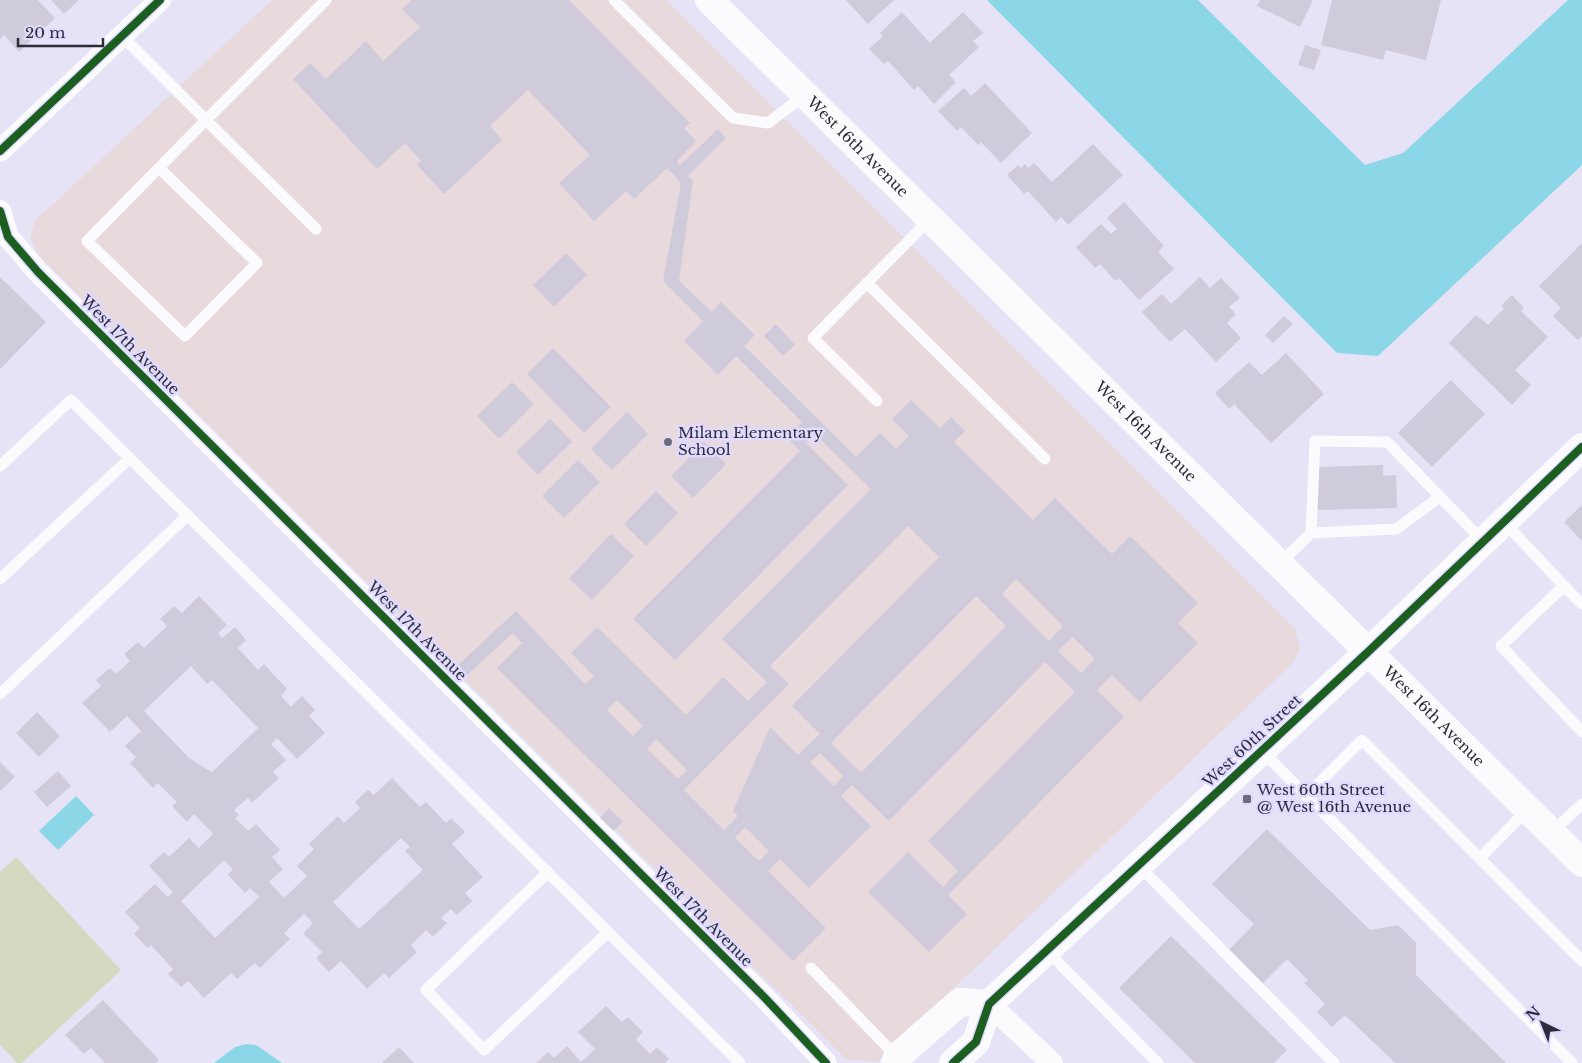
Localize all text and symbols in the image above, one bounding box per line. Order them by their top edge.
scale bar [18,15,102,47]
text: 20 m [25,23,65,42]
street label: West 16th Avenue [803,92,913,201]
street label: West 17th Avenue [76,290,184,398]
street label: West 16th Avenue [1091,376,1201,486]
place label: Milam Elementary School [678,423,824,459]
marker: Milam Elementary School [662,436,674,448]
street label: West 17th Avenue [363,576,471,684]
street label: West 16th Avenue [1379,661,1489,770]
street label: West 60th Street [1198,690,1305,792]
place label: West 60th Street @ West 16th Avenue [1256,780,1411,816]
marker: West 60th Street @ West 16th Avenue [1241,793,1253,805]
street label: West 17th Avenue [649,862,757,970]
north arrow [1517,998,1567,1048]
text: N [1522,1002,1544,1025]

